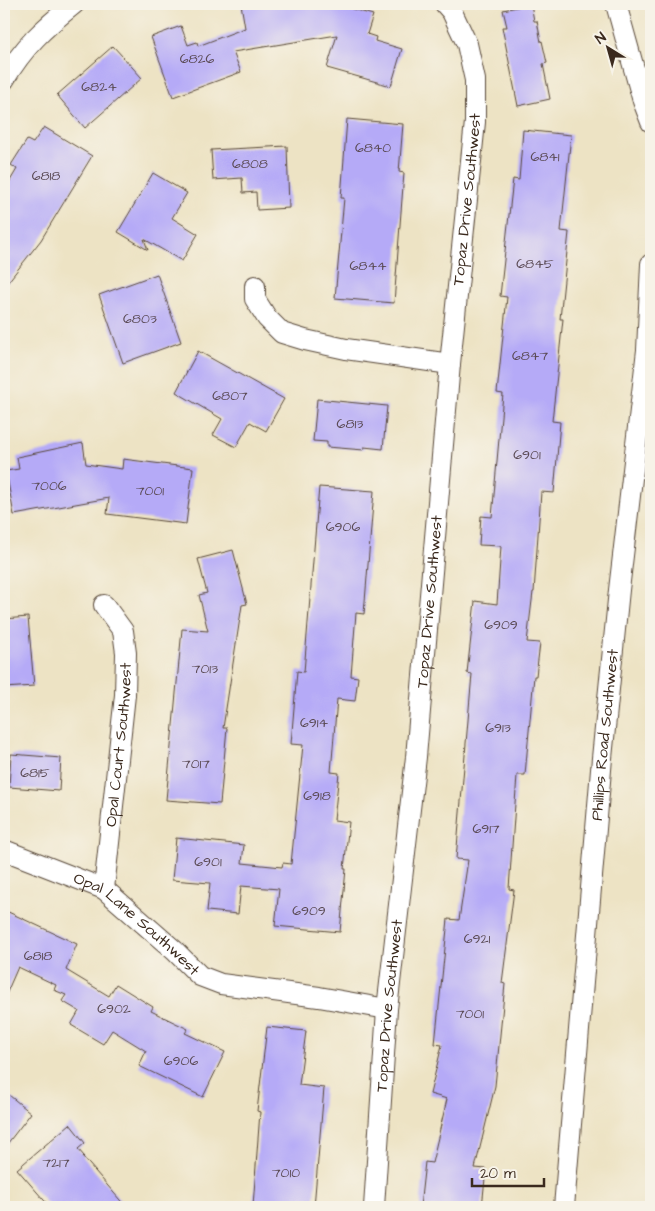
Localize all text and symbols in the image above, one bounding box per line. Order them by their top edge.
north arrow [582,22,632,72]
text: N [591,28,610,49]
house number: 6826 [180,49,215,69]
house number: 6824 [81,77,117,97]
street label: Topaz Drive Southwest [447,113,486,287]
house number: 6840 [355,138,391,158]
house number: 6841 [530,147,560,167]
house number: 6808 [232,154,268,174]
house number: 6818 [32,166,60,186]
house number: 6845 [516,254,554,274]
house number: 6844 [350,256,387,276]
house number: 6803 [123,309,157,329]
house number: 6847 [512,346,548,366]
house number: 6807 [212,386,248,406]
house number: 6813 [337,414,363,434]
house number: 6901 [513,445,541,465]
house number: 7006 [31,476,67,496]
house number: 7001 [136,481,164,501]
street label: Topaz Drive Southwest [411,514,448,689]
house number: 6906 [326,517,360,537]
house number: 6909 [484,615,518,635]
street label: Phillips Road Southwest [586,647,624,822]
house number: 7013 [192,659,218,679]
street label: Opal Court Southwest [100,662,137,828]
house number: 6914 [300,713,329,733]
house number: 6913 [485,718,511,738]
house number: 7017 [182,754,210,774]
house number: 6815 [20,763,50,783]
house number: 6918 [303,786,331,806]
house number: 6917 [472,819,500,839]
house number: 6901 [194,852,222,872]
street label: Opal Lane Southwest [70,867,205,981]
house number: 6909 [292,901,326,921]
street label: Topaz Drive Southwest [371,918,408,1093]
house number: 6921 [464,929,490,949]
house number: 6818 [24,946,52,966]
house number: 6902 [97,999,131,1019]
house number: 7001 [456,1004,484,1024]
house number: 6906 [164,1051,198,1071]
house number: 7217 [42,1153,70,1173]
scale bar [472,1156,545,1188]
house number: 7010 [272,1163,300,1183]
text: 20 m [480,1163,516,1184]

